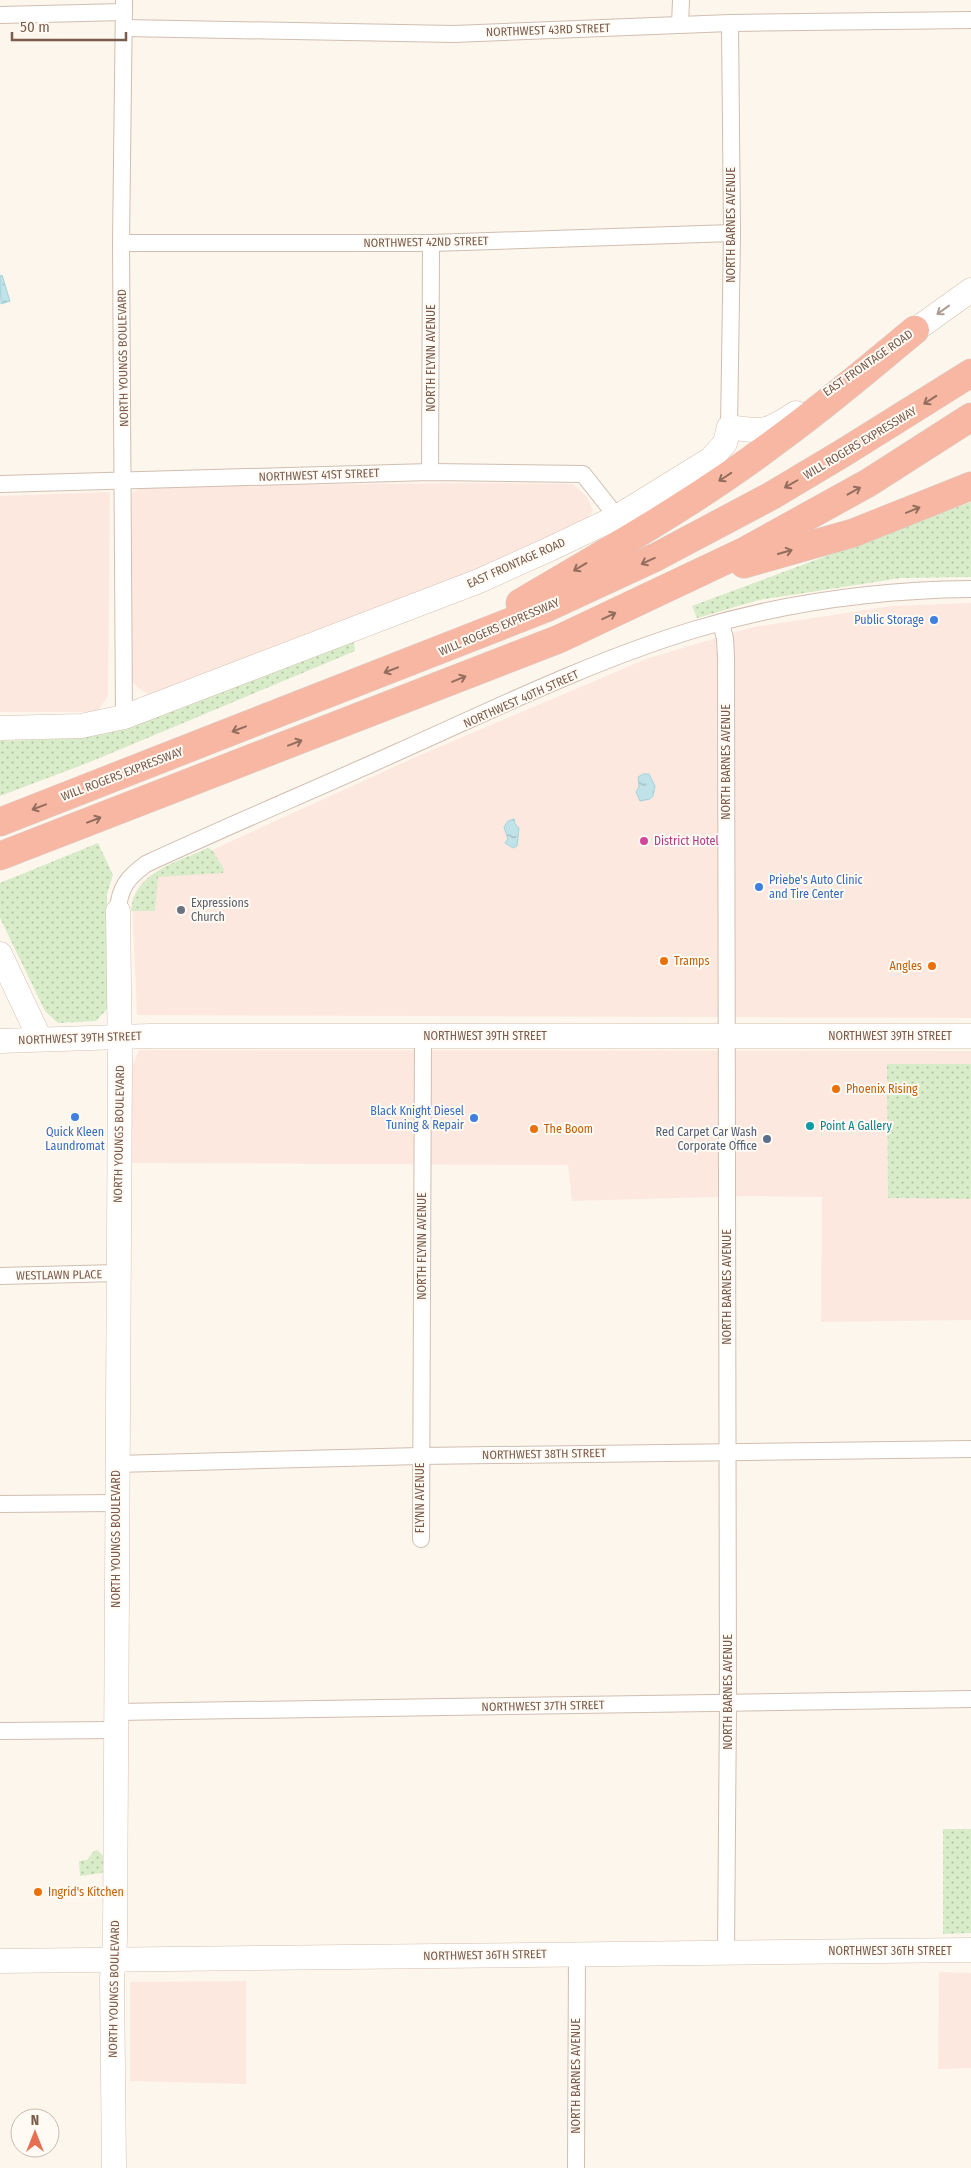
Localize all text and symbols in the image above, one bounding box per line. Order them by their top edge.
scale bar [12,10,126,42]
text: 50 m [20,18,50,36]
street label: NORTHWEST 43RD STREET [486,21,611,39]
street label: NORTH BARNES AVENUE [724,167,738,283]
street label: NORTHWEST 42ND STREET [363,234,489,250]
street label: NORTH YOUNGS BOULEVARD [115,289,131,427]
street label: NORTH FLYNN AVENUE [424,304,438,412]
one-way arrow [936,305,950,315]
street label: EAST FRONTAGE ROAD [821,327,915,399]
one-way arrow [923,394,937,405]
street label: WILL ROGERS EXPRESSWAY [801,404,919,482]
street label: NORTHWEST 41ST STREET [258,466,380,484]
one-way arrow [718,472,732,483]
one-way arrow [785,479,799,489]
one-way arrow [846,486,861,496]
one-way arrow [905,504,920,513]
street label: EAST FRONTAGE ROAD [465,535,567,591]
one-way arrow [776,547,792,557]
one-way arrow [641,556,656,566]
one-way arrow [574,563,588,573]
street label: WILL ROGERS EXPRESSWAY [437,595,561,659]
one-way arrow [601,611,616,621]
place label: Public Storage [854,613,924,627]
marker: Public Storage [928,614,940,626]
one-way arrow [384,666,399,676]
street label: NORTHWEST 40TH STREET [461,667,581,731]
one-way arrow [451,674,466,683]
street label: NORTH BARNES AVENUE [719,704,733,820]
one-way arrow [232,725,248,734]
one-way arrow [287,738,302,747]
street label: WILL ROGERS EXPRESSWAY [59,744,185,804]
one-way arrow [32,803,47,812]
one-way arrow [86,815,102,824]
place label: District Hotel [654,834,719,848]
marker: District Hotel [638,835,650,847]
place label: Priebe's Auto Clinic and Tire Center [769,873,863,901]
marker: Priebe's Auto Clinic and Tire Center [753,881,765,893]
place label: Expressions Church [191,896,249,924]
marker: Expressions Church [175,904,187,916]
place label: Tramps [674,954,710,968]
marker: Tramps [658,955,670,967]
place label: Angles [890,959,922,973]
marker: Angles [926,960,938,972]
street label: NORTHWEST 39TH STREET [18,1029,142,1047]
street label: NORTHWEST 39TH STREET [423,1029,547,1043]
street label: NORTHWEST 39TH STREET [828,1029,952,1043]
street label: NORTH YOUNGS BOULEVARD [111,1065,127,1203]
place label: Phoenix Rising [846,1082,918,1096]
marker: Phoenix Rising [830,1083,842,1095]
place label: Black Knight Diesel Tuning & Repair [370,1104,465,1132]
marker: Quick Kleen Laundromat [69,1111,81,1123]
marker: Black Knight Diesel Tuning & Repair [468,1112,480,1124]
place label: Point A Gallery [820,1119,892,1133]
marker: Point A Gallery [804,1120,816,1132]
place label: The Boom [544,1122,593,1136]
marker: The Boom [528,1123,540,1135]
place label: Quick Kleen Laundromat [45,1125,105,1153]
place label: Red Carpet Car Wash Corporate Office [656,1125,757,1153]
marker: Red Carpet Car Wash Corporate Office [761,1133,773,1145]
street label: NORTH FLYNN AVENUE [415,1192,429,1300]
street label: NORTH BARNES AVENUE [720,1229,734,1345]
street label: WESTLAWN PLACE [16,1267,102,1283]
street label: NORTHWEST 38TH STREET [482,1446,607,1462]
street label: FLYNN AVENUE [413,1462,427,1533]
street label: NORTH YOUNGS BOULEVARD [109,1470,123,1608]
street label: NORTH BARNES AVENUE [721,1634,735,1750]
street label: NORTHWEST 37TH STREET [481,1698,605,1714]
place label: Ingrid's Kitchen [48,1885,124,1899]
marker: Ingrid's Kitchen [32,1886,44,1898]
street label: NORTH YOUNGS BOULEVARD [106,1920,122,2058]
street label: NORTHWEST 36TH STREET [828,1944,952,1958]
street label: NORTHWEST 36TH STREET [423,1947,547,1963]
street label: NORTH BARNES AVENUE [569,2018,583,2134]
north arrow [10,2108,60,2158]
text: N [31,2112,39,2129]

